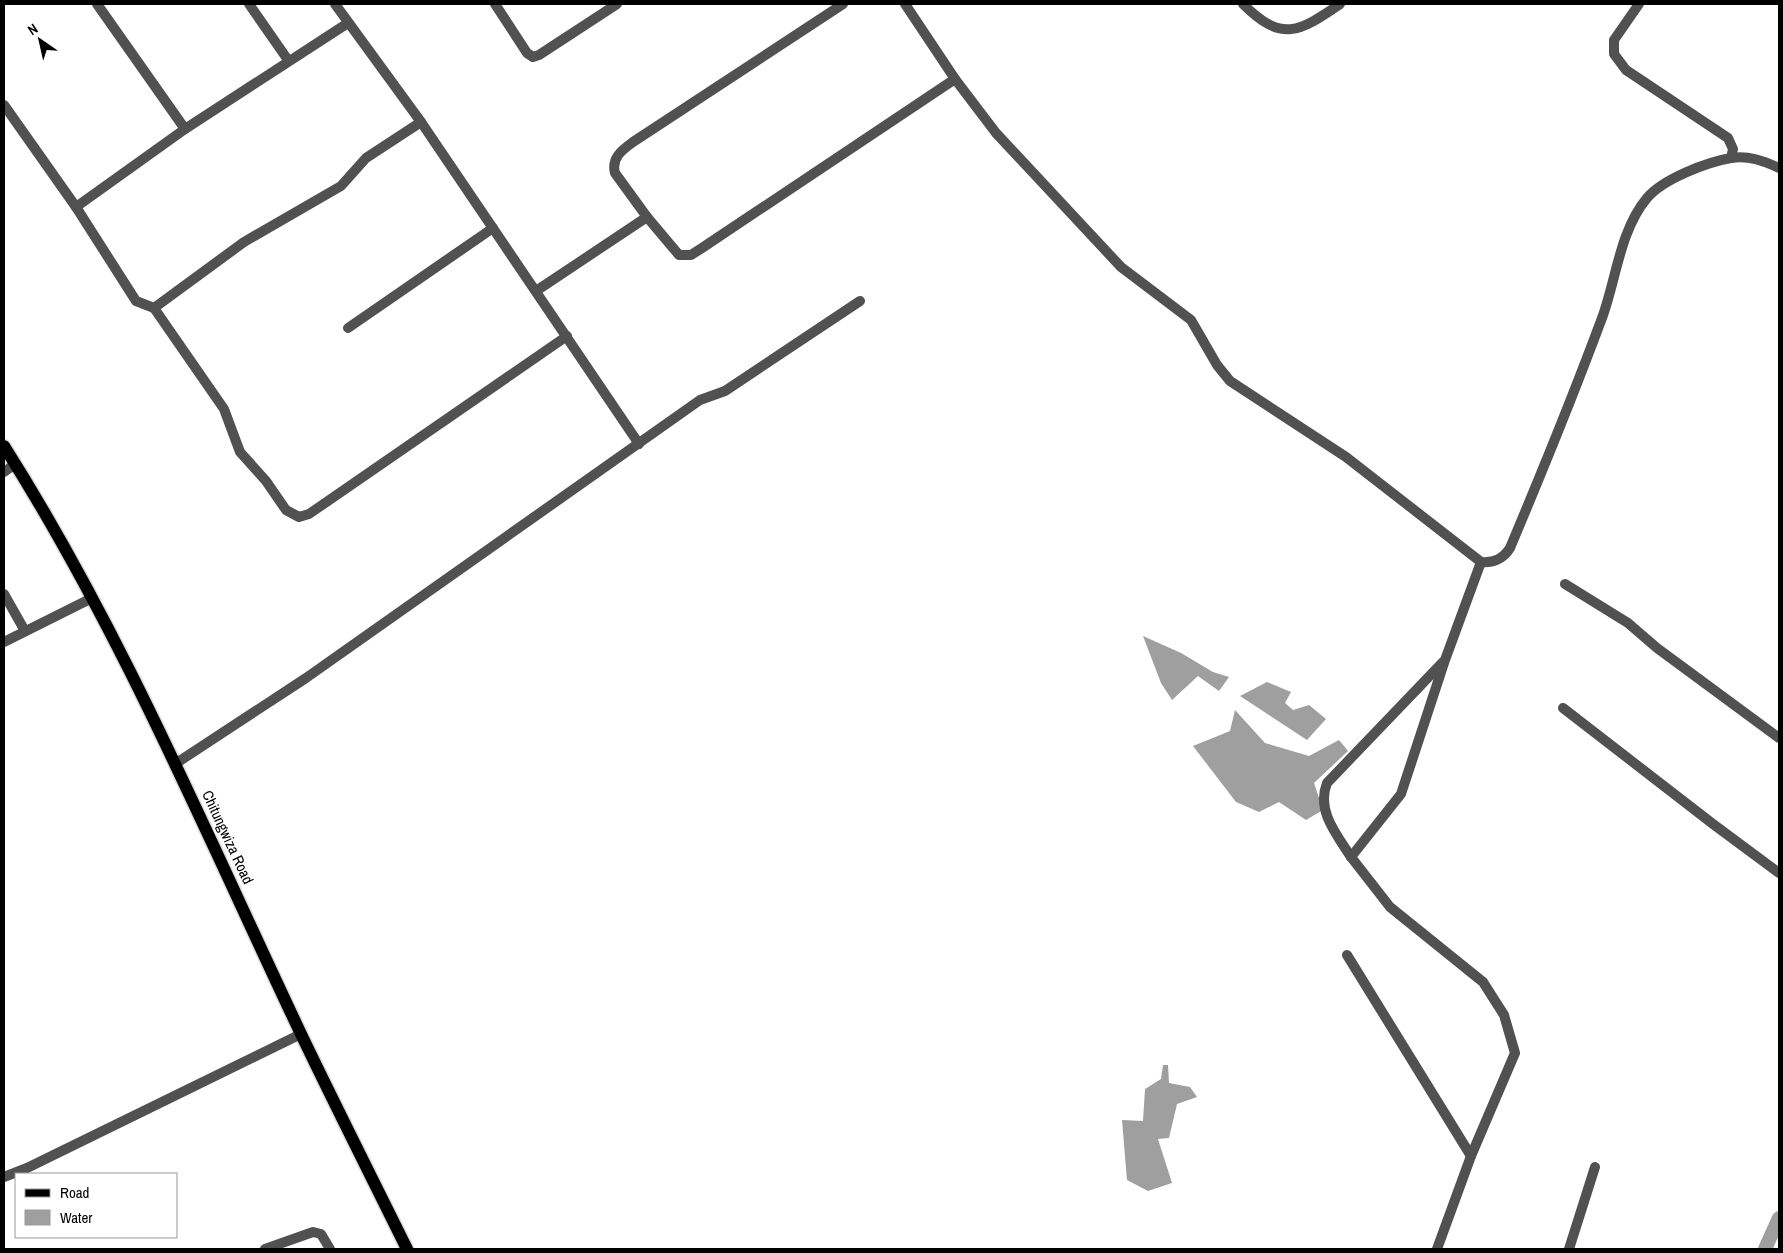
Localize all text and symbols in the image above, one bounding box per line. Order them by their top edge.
north arrow [15,15,65,65]
text: N [24,19,41,39]
street label: Chitungwiza Road [197,787,259,887]
legend [15,1173,178,1238]
text: Road [60,1182,89,1203]
text: Water [60,1207,92,1228]

